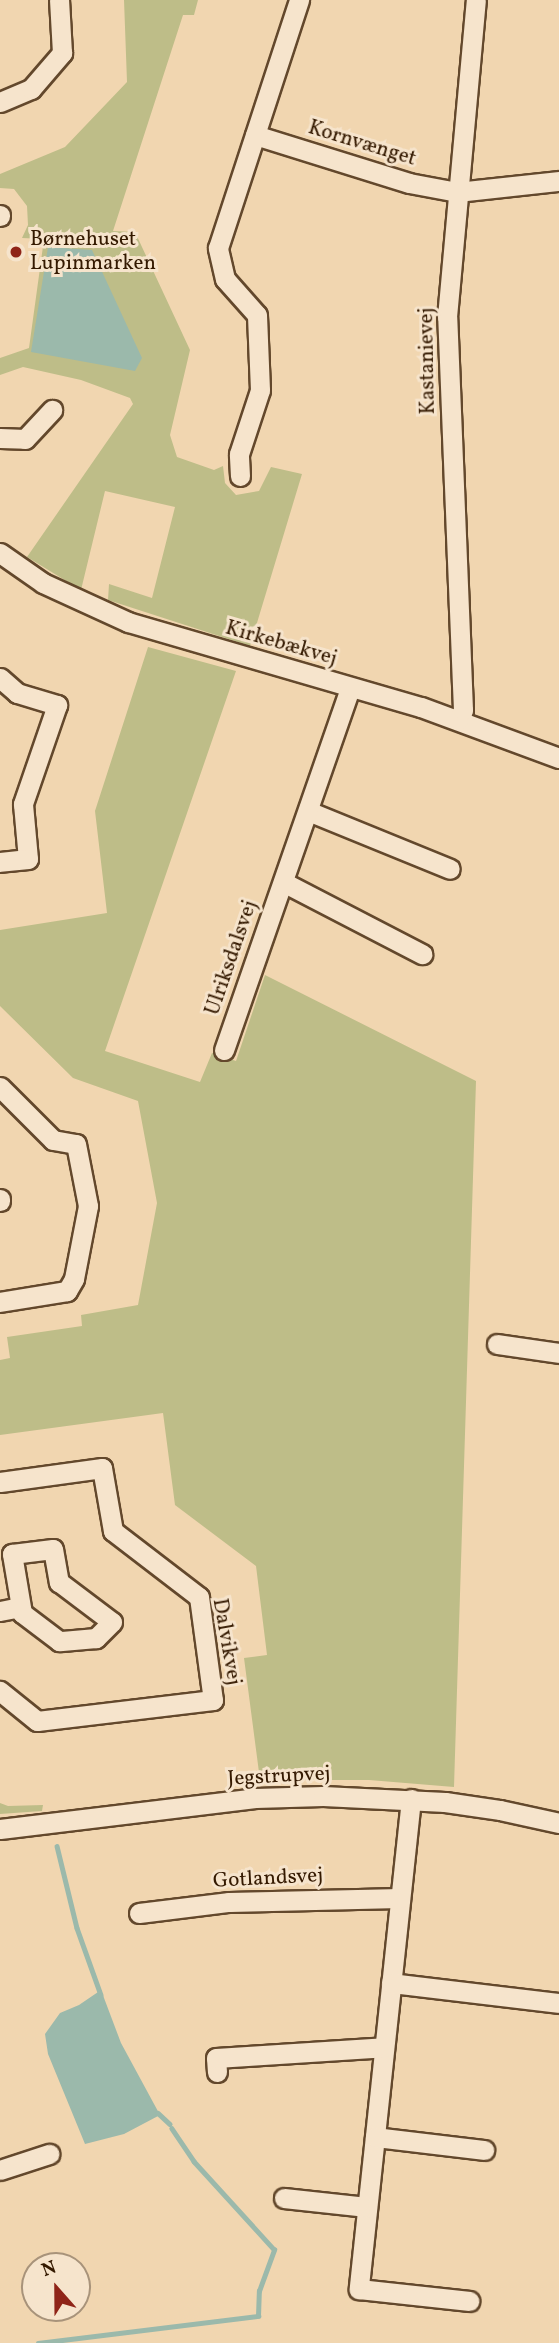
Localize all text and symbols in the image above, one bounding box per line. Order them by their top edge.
street label: Kornvænget [305,116,419,172]
place label: Børnehuset Lupinmarken [30,227,156,277]
marker: Børnehuset Lupinmarken [8,244,24,260]
street label: Kastanievej [414,307,442,415]
street label: Kirkebækvej [222,616,340,672]
street label: Ulriksdalsvej [201,897,263,1019]
street label: Dalvikvej [206,1597,246,1687]
street label: Jegstrupvej [227,1762,331,1792]
street label: Gotlandsvej [212,1864,324,1894]
north arrow [21,2252,91,2322]
text: N [38,2255,60,2284]

